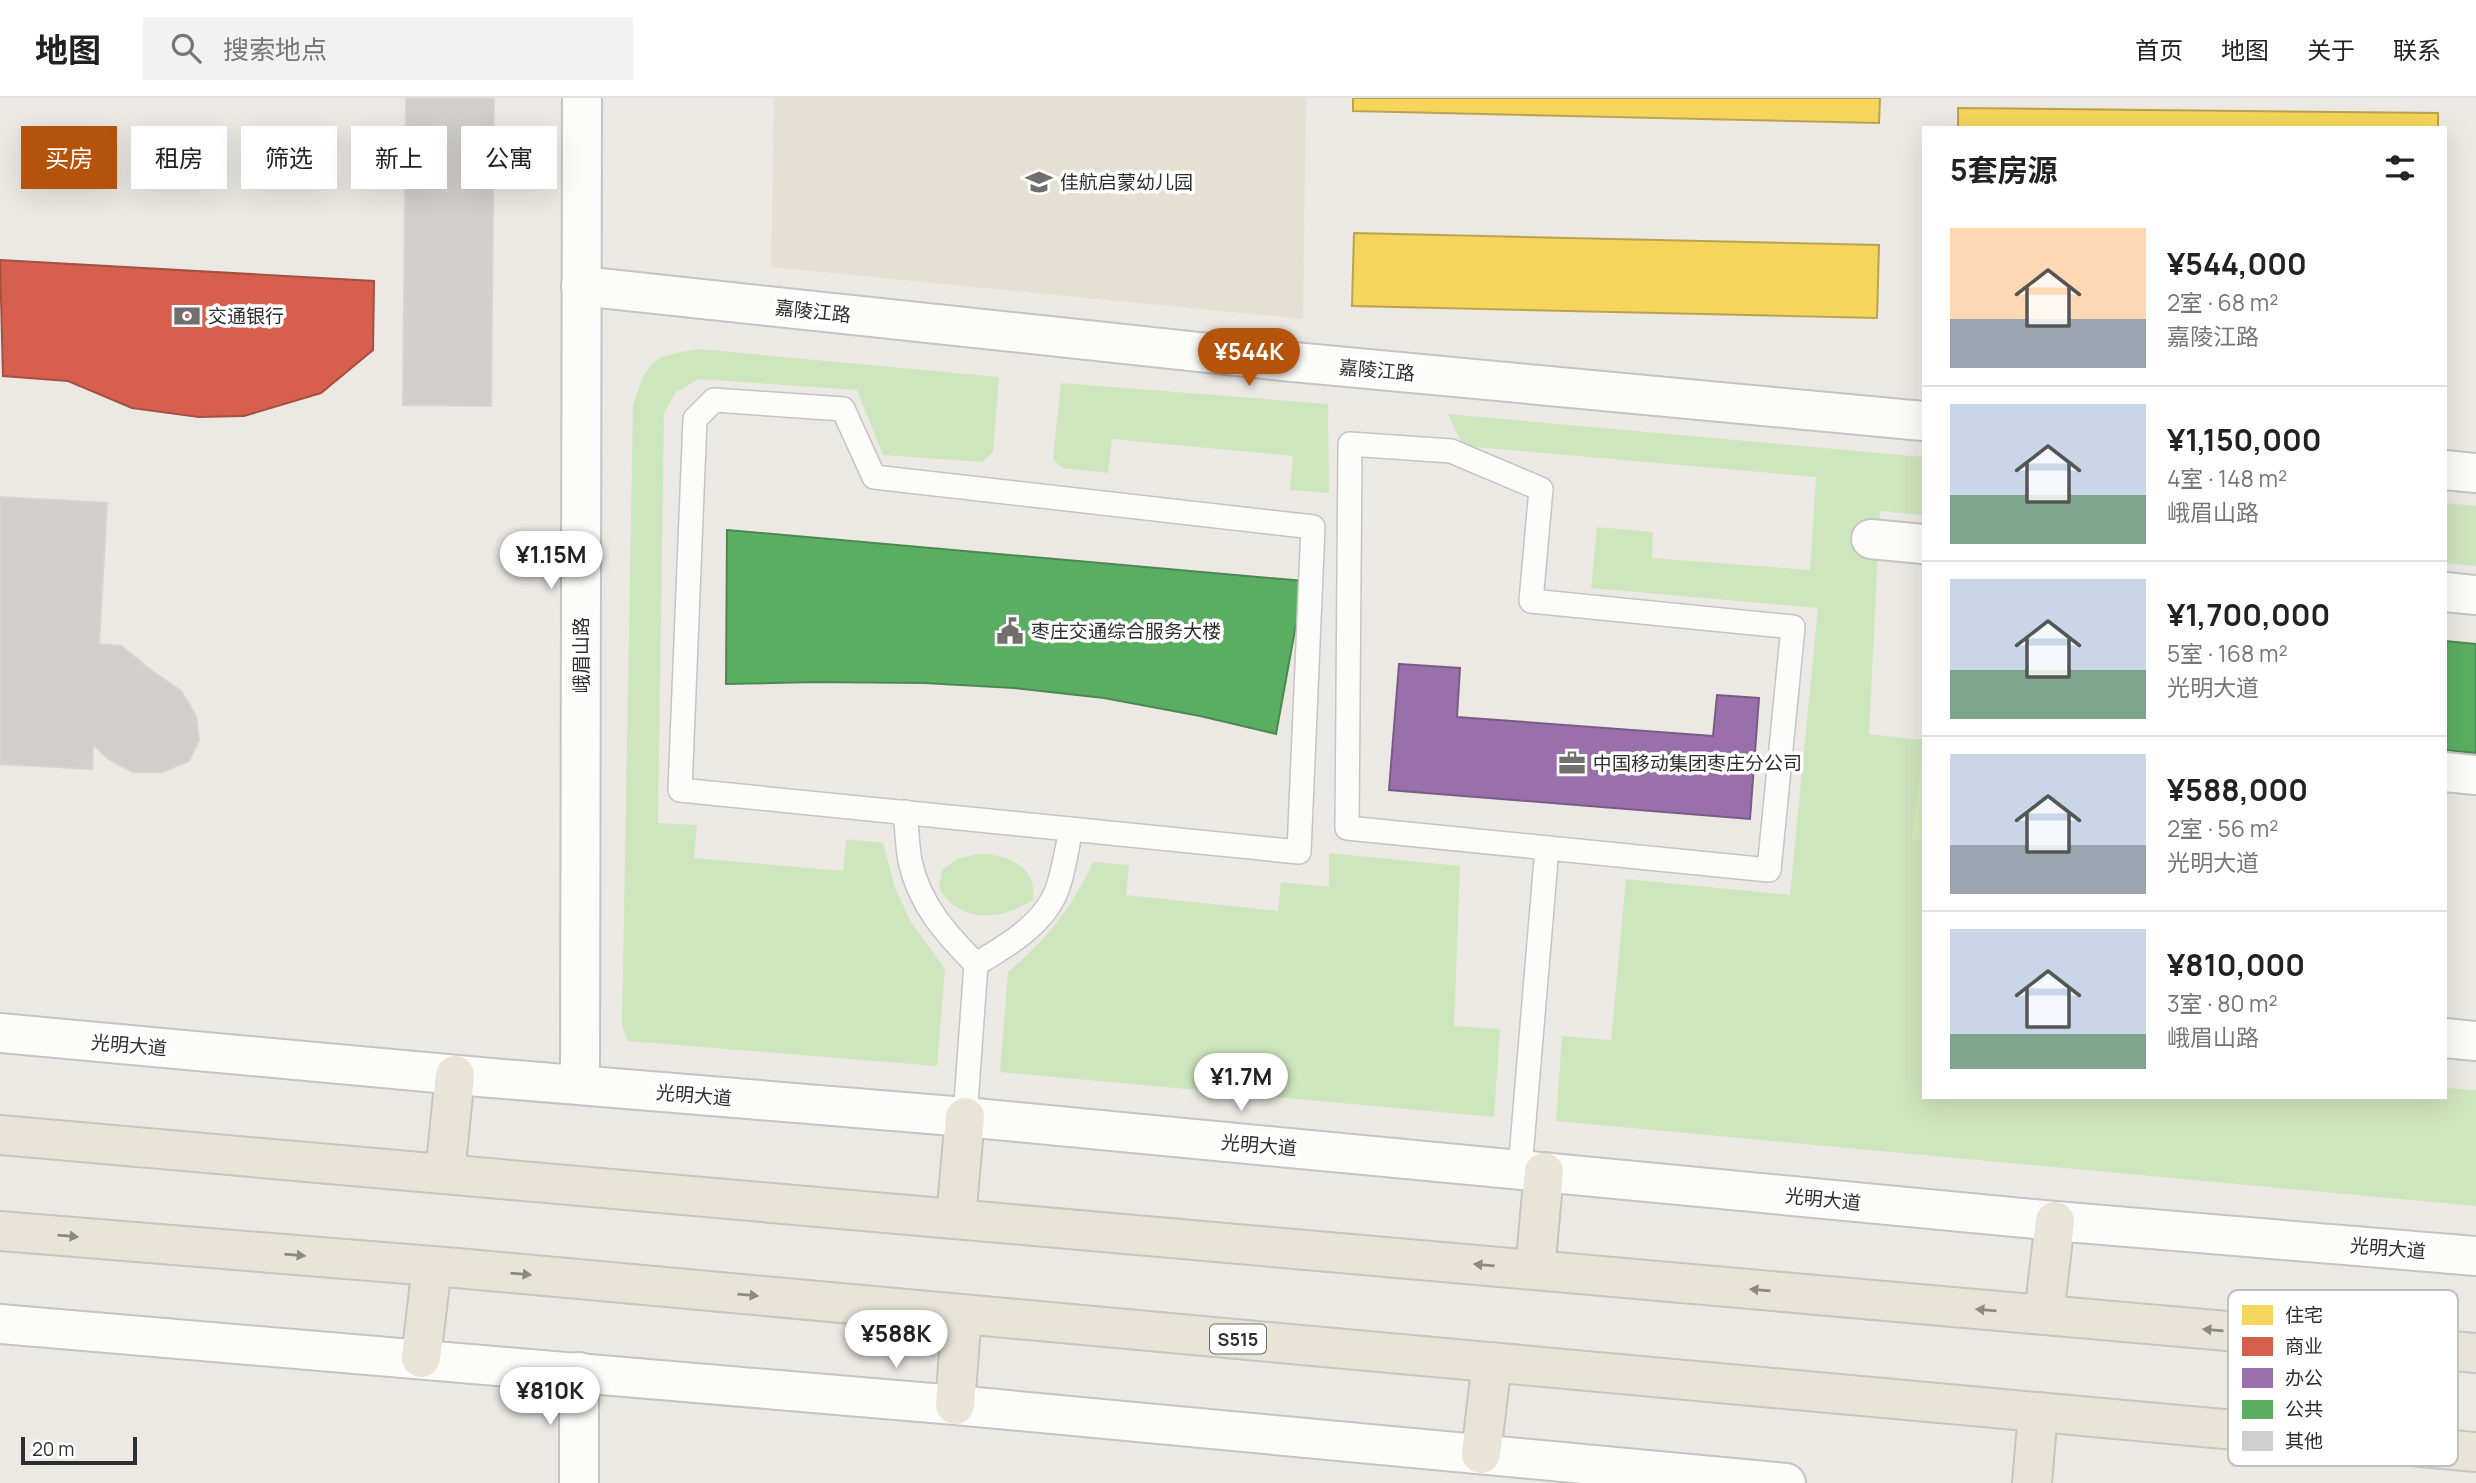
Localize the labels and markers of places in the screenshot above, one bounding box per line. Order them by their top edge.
school or university icon: 佳航启蒙幼儿园 [1024,167,1054,197]
place label: 佳航启蒙幼儿园 [1060,169,1193,195]
bank icon: 交通银行 [172,301,202,331]
place label: 交通银行 [208,303,284,329]
pin: ¥544K [1200,328,1298,388]
pin: ¥1.15M [494,532,608,591]
public building icon: 枣庄交通综合服务大楼 [995,616,1025,646]
place label: 枣庄交通综合服务大楼 [1031,618,1221,644]
office icon: 中国移动集团枣庄分公司 [1557,748,1587,778]
place label: 中国移动集团枣庄分公司 [1593,750,1802,776]
pin: ¥1.7M [1192,1054,1290,1113]
pin: ¥588K [847,1310,945,1370]
pin: ¥810K [501,1368,599,1427]

